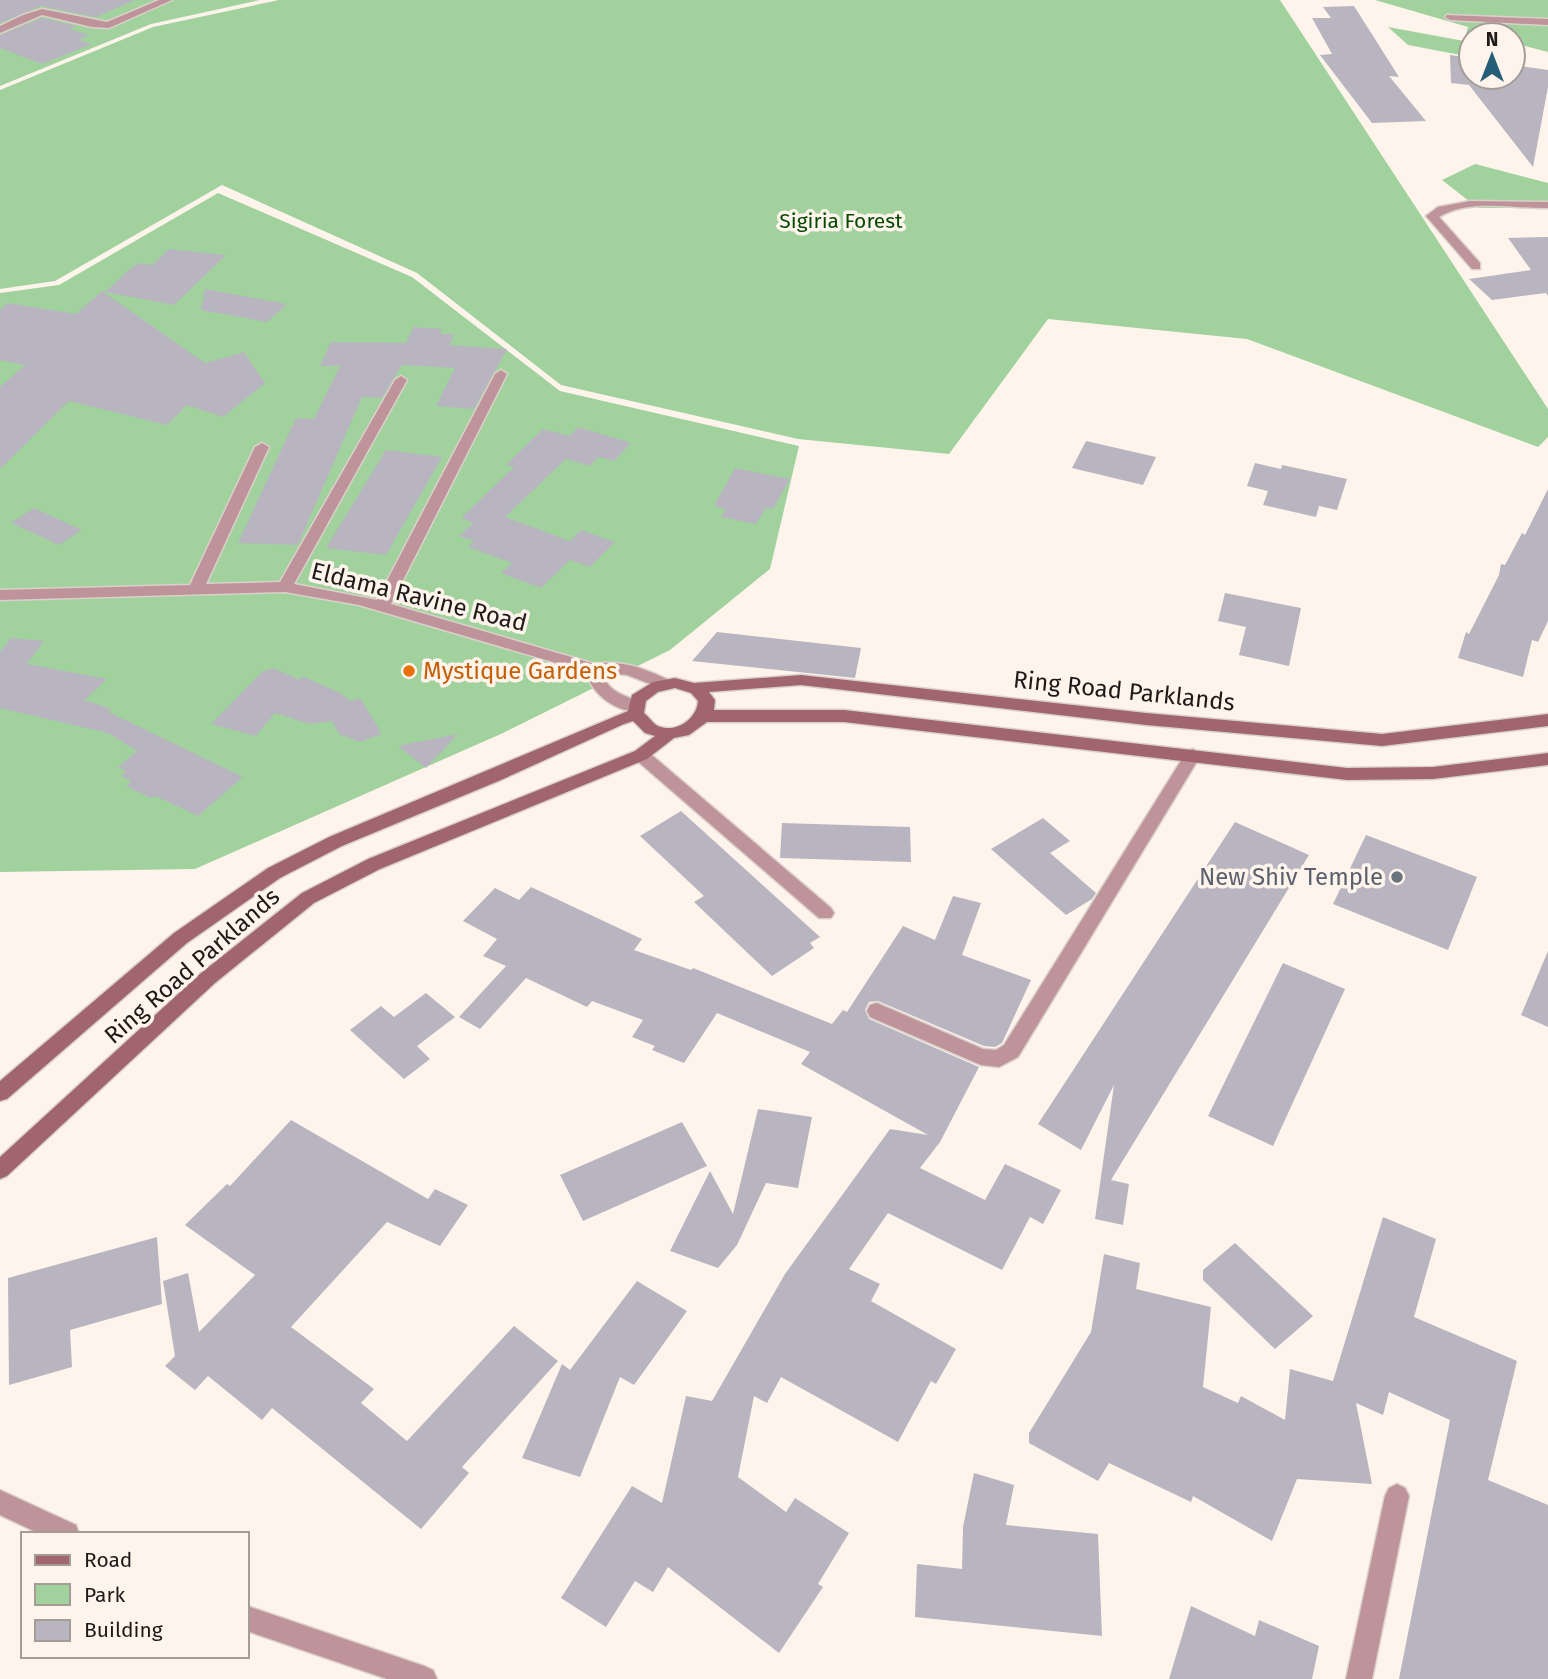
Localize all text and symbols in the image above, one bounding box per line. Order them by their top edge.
north arrow [1457,21,1527,91]
text: N [1486,28,1498,51]
park label: Sigiria Forest [779,208,903,234]
street label: Eldama Ravine Road [308,557,530,637]
place label: Mystique Gardens [423,657,617,685]
marker: Mystique Gardens [401,663,417,679]
street label: Ring Road Parklands [1012,665,1236,717]
place label: New Shiv Temple [1199,863,1383,891]
marker: New Shiv Temple [1389,869,1405,885]
street label: Ring Road Parklands [99,882,285,1050]
legend [21,1532,248,1658]
text: Road [84,1547,132,1573]
text: Park [84,1582,126,1608]
text: Building [84,1617,163,1643]

